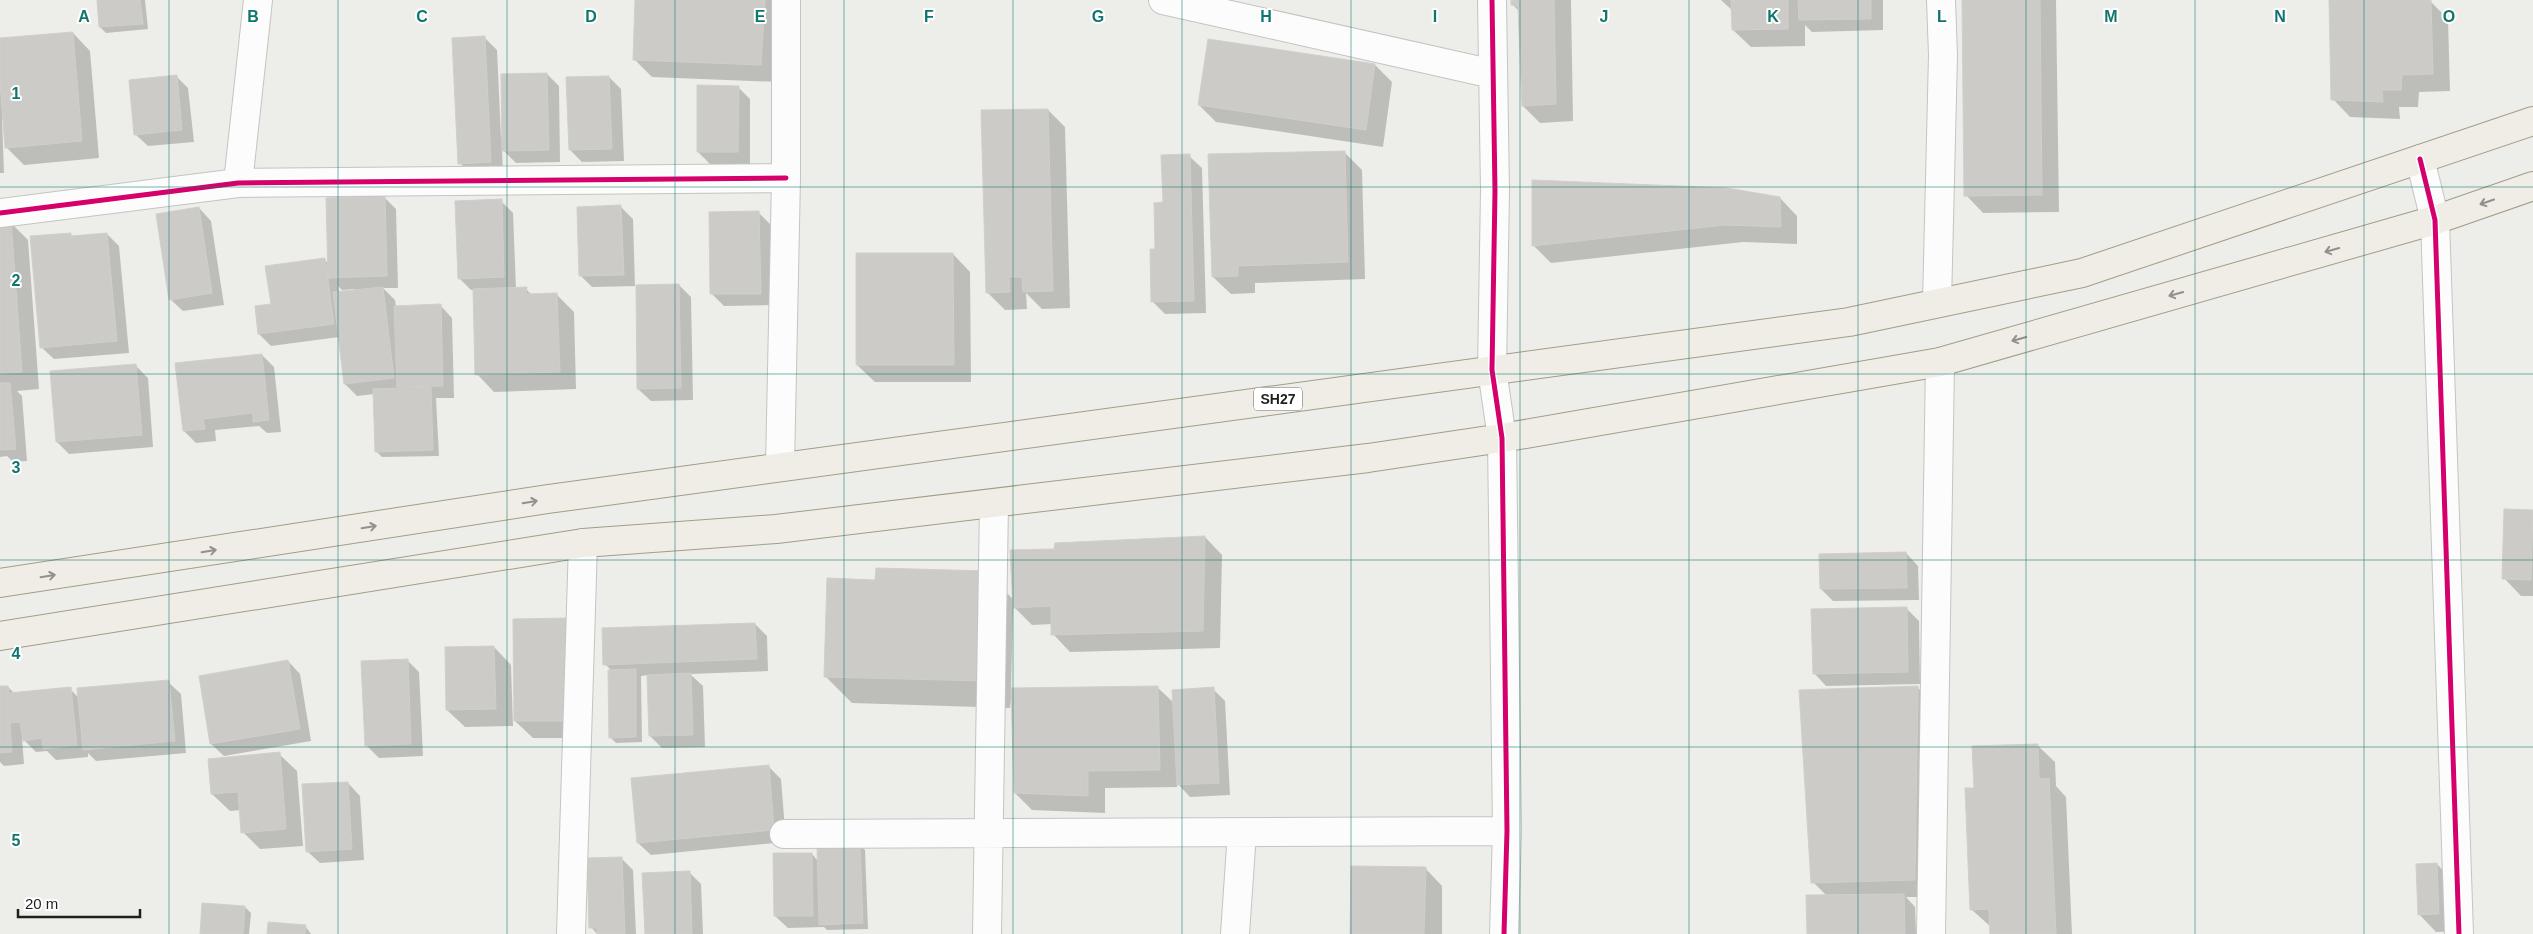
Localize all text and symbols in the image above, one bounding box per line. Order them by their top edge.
text: A [78,8,90,25]
text: B [247,8,259,25]
text: C [416,8,428,25]
text: D [585,8,597,25]
text: E [755,8,766,25]
text: F [924,8,934,25]
text: G [1092,8,1104,25]
text: H [1260,8,1272,25]
text: I [1433,8,1437,25]
text: J [1600,8,1608,25]
text: K [1767,8,1779,25]
text: L [1937,8,1947,25]
text: M [2104,8,2118,25]
text: N [2274,8,2286,25]
text: O [2443,8,2455,25]
text: 1 [12,85,21,102]
one-way arrow [2480,198,2495,207]
one-way arrow [2324,245,2340,255]
text: 2 [12,272,21,289]
one-way arrow [2168,290,2184,300]
one-way arrow [2012,335,2028,344]
road number: SH27 [1254,388,1302,410]
text: 3 [12,459,21,476]
one-way arrow [522,497,538,507]
one-way arrow [361,521,377,531]
one-way arrow [200,546,216,556]
one-way arrow [40,570,56,580]
text: 4 [12,645,21,662]
text: 5 [12,832,21,849]
scale bar [18,886,140,918]
text: 20 m [25,895,58,912]

